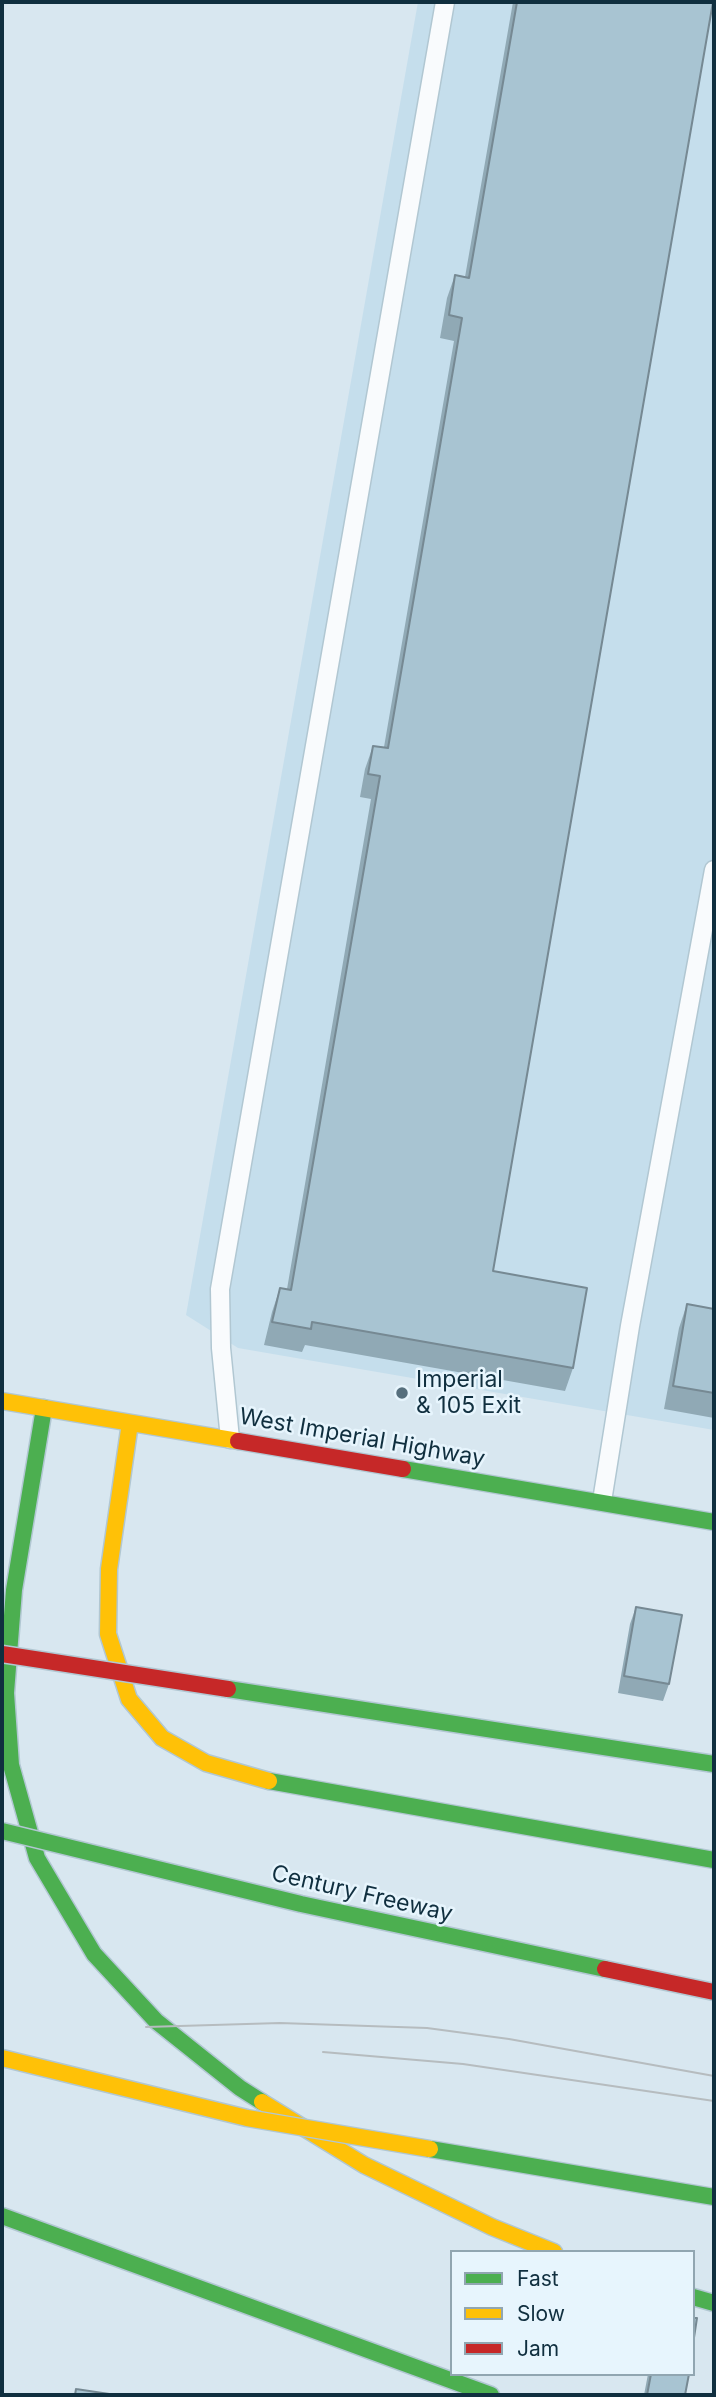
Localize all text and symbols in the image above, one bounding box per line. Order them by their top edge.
place label: Imperial & 105 Exit [416,1366,521,1420]
marker: Imperial & 105 Exit [394,1385,410,1401]
street label: West Imperial Highway [237,1403,487,1473]
street label: Century Freeway [269,1860,455,1928]
legend [450,2250,695,2376]
text: Fast [517,2266,559,2291]
text: Slow [517,2301,565,2326]
text: Jam [517,2336,559,2361]

